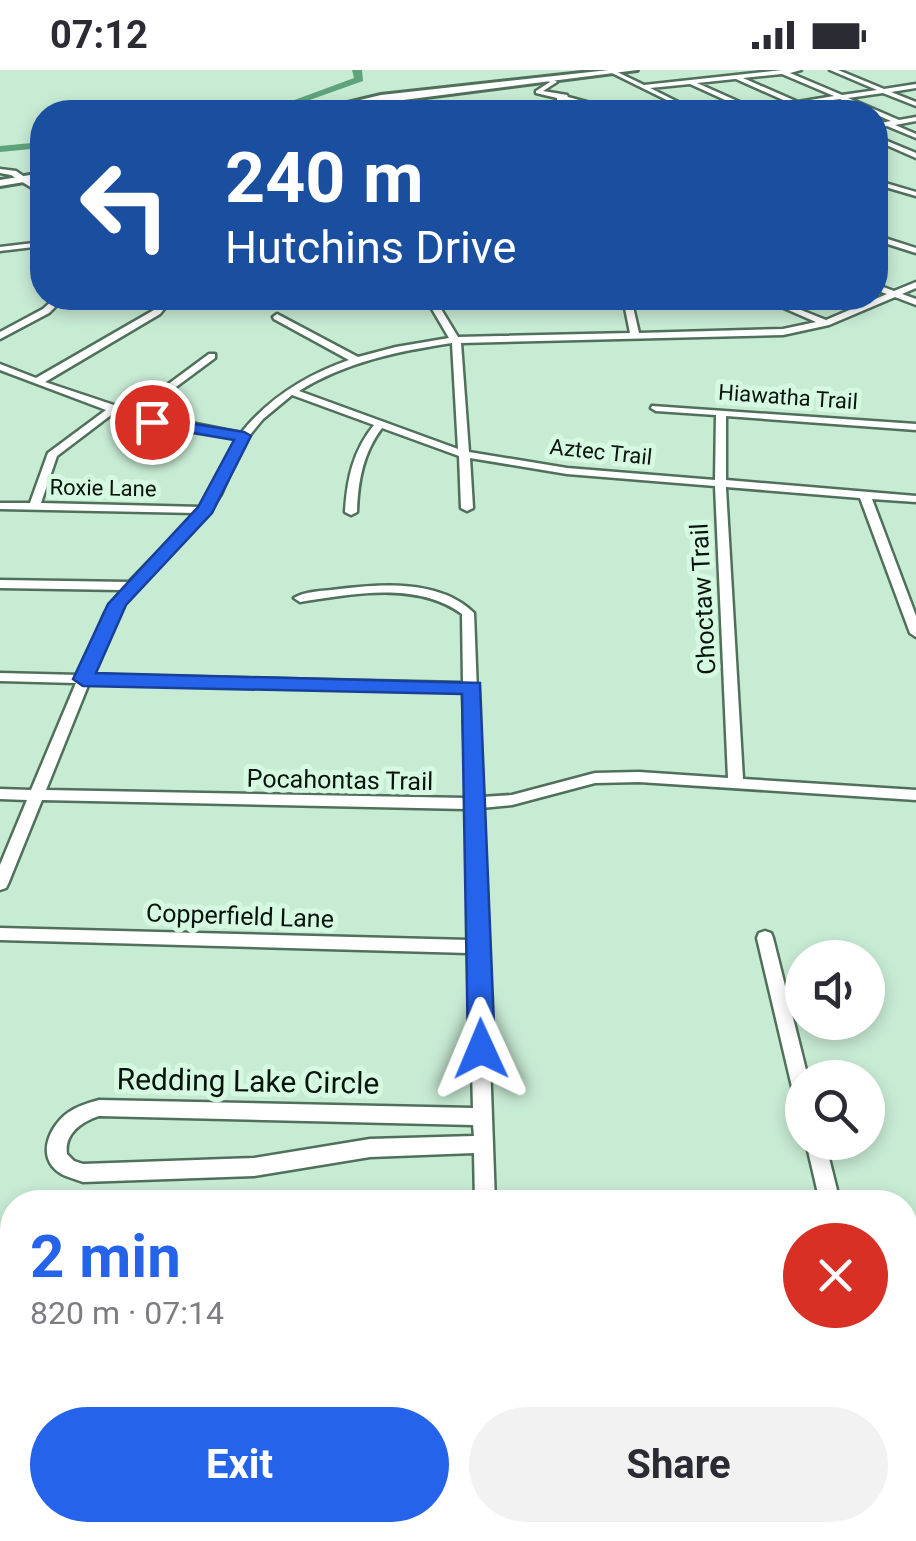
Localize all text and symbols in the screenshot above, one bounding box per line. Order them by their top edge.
text: 07:12 [50,13,148,57]
text: 240 m [225,137,424,219]
icon: left [60,140,190,270]
text: Hutchins Drive [225,221,516,274]
pin [110,380,195,465]
street label: Hiawatha Trail [717,380,859,414]
icon: arrive [125,395,180,450]
street label: Aztec Trail [549,434,653,470]
street label: Roxie Lane [49,475,157,501]
street label: Choctaw Trail [685,523,721,675]
street label: Pocahontas Trail [246,764,434,796]
street label: Copperfield Lane [146,898,334,934]
map controls [785,940,885,1160]
button: sound [785,940,885,1040]
position arrow [429,997,533,1101]
button: search [785,1060,885,1160]
street label: Redding Lake Circle [116,1061,380,1101]
text: 2 min [30,1221,181,1292]
button: close [783,1223,888,1328]
text: 820 m · 07:14 [30,1294,224,1332]
button: Exit [30,1407,449,1522]
button: Share [469,1407,888,1522]

